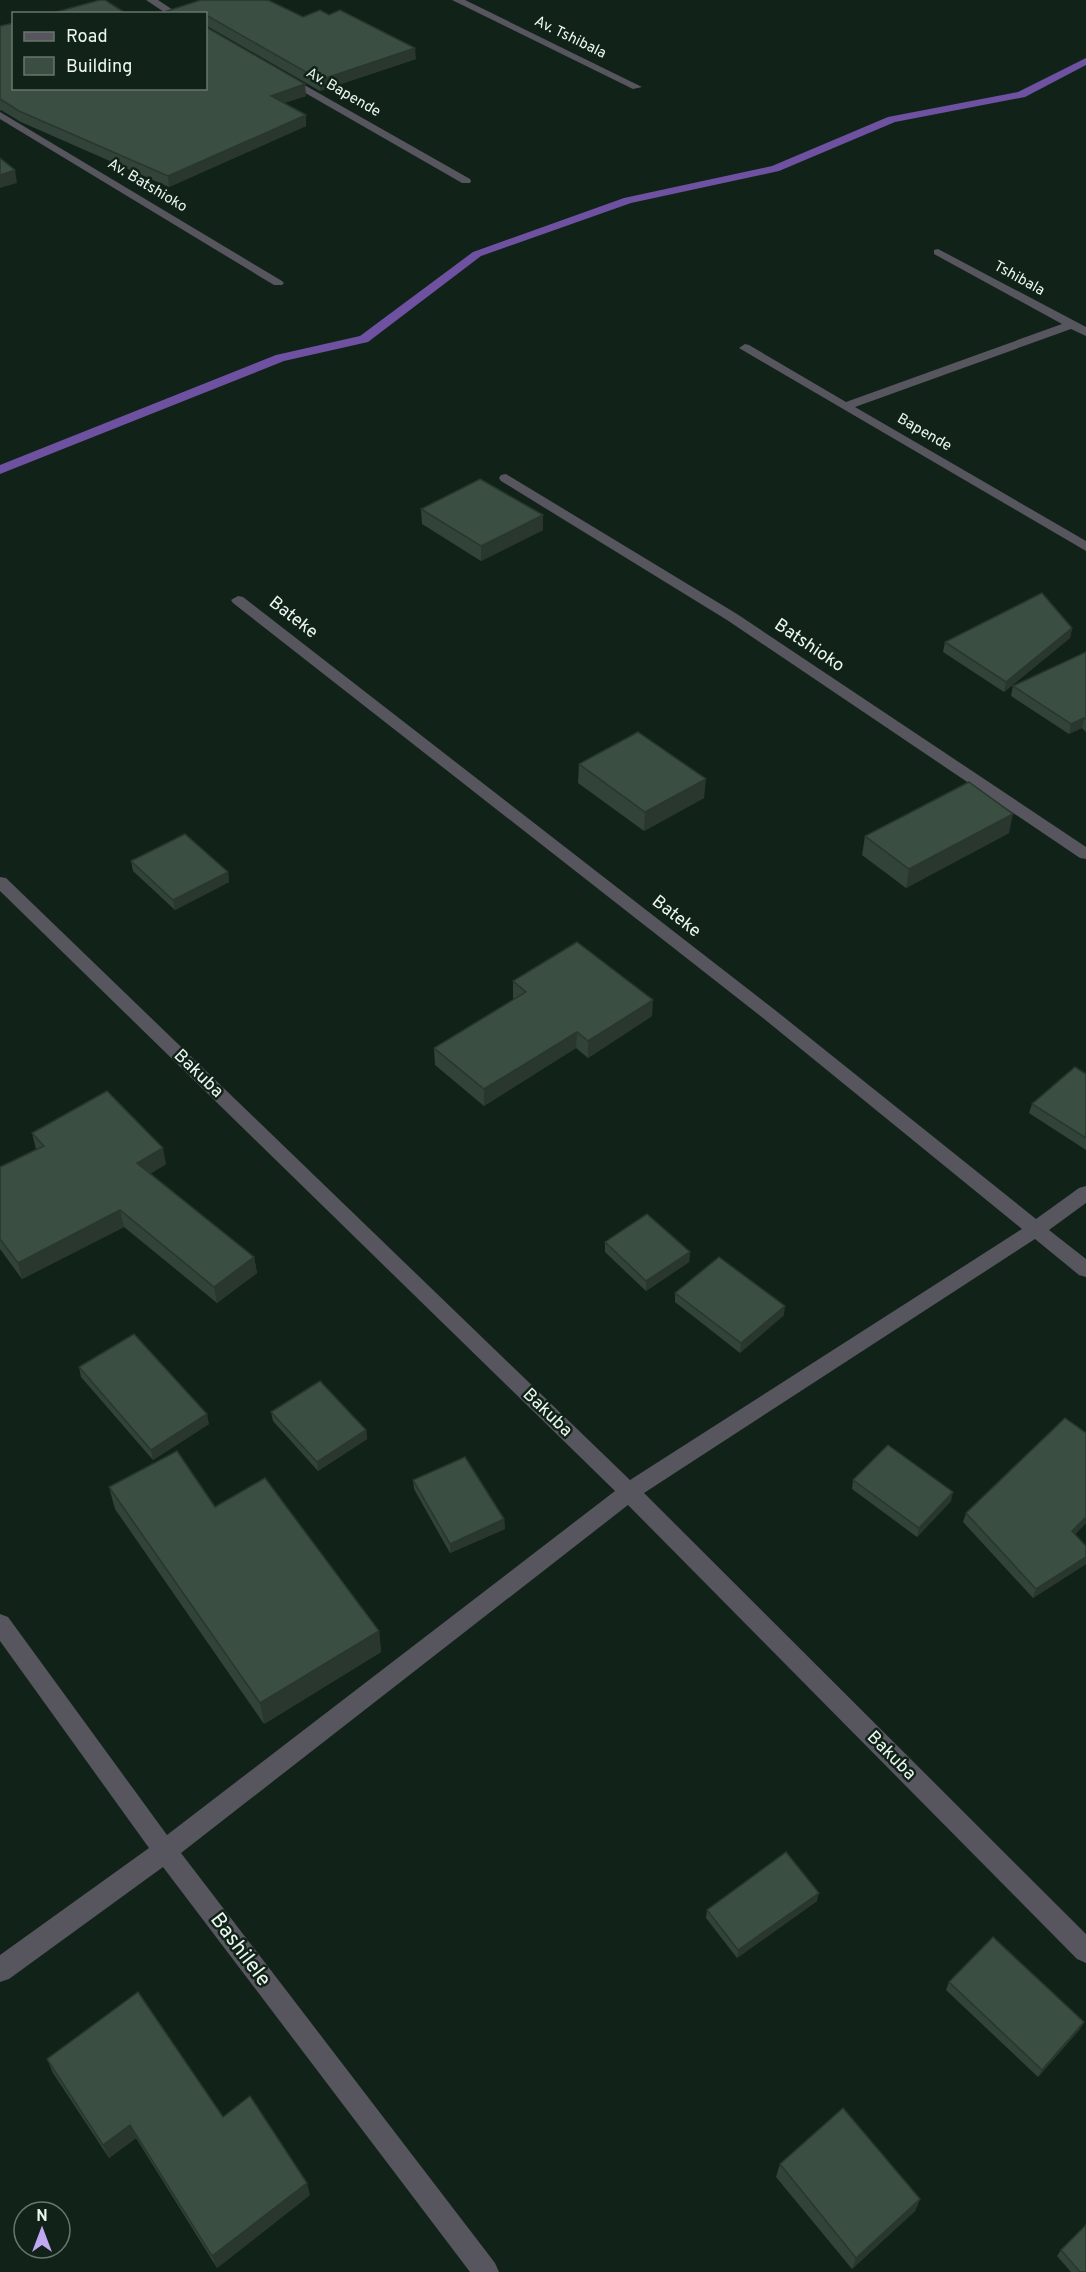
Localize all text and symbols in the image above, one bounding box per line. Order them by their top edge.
legend [12,12,207,90]
street label: Av. Tshibala [531,12,609,64]
text: Road [66,26,108,49]
text: Building [66,56,132,79]
street label: Av. Bapende [302,64,384,122]
street label: Av. Batshioko [104,155,190,217]
street label: Tshibala [990,257,1048,301]
street label: Bapende [893,410,955,456]
street label: Bateke [264,592,322,644]
street label: Batshioko [769,614,849,678]
street label: Bateke [647,891,705,943]
street label: Bakuba [168,1045,228,1103]
street label: Bakuba [517,1384,577,1442]
street label: Bakuba [861,1726,921,1786]
street label: Bashilele [203,1908,277,1992]
north arrow [12,2200,72,2260]
text: N [36,2207,48,2227]

